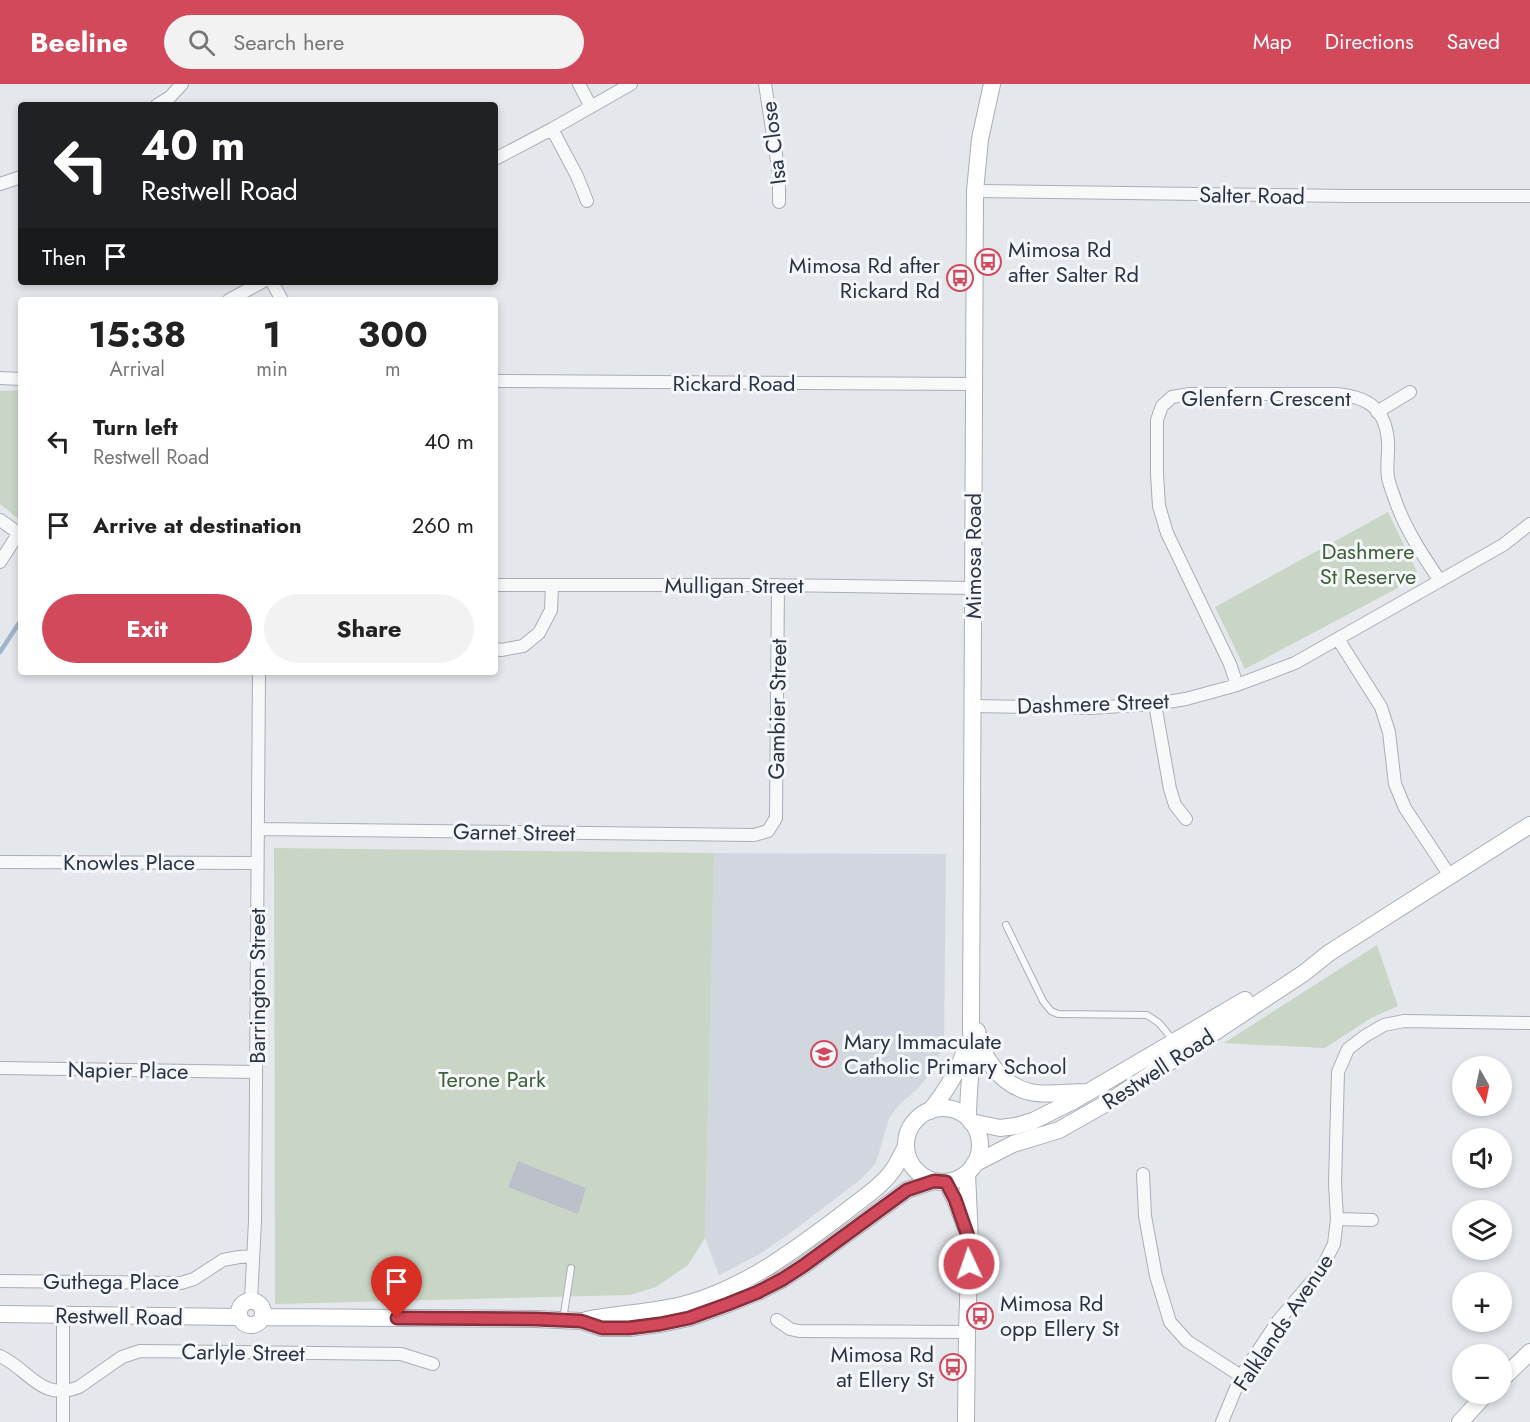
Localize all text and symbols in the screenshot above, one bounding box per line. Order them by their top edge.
search box [164,15,584,69]
text: Beeline [30,22,128,63]
icon: search [185,26,218,59]
text: Search here [233,26,344,58]
text: Map [1253,27,1292,57]
text: Directions [1325,27,1414,57]
text: Saved [1447,27,1500,57]
street label: Isa Close [752,99,794,187]
text: 40 m [141,115,245,176]
icon: left [42,126,120,204]
text: Restwell Road [141,171,298,210]
street label: Salter Road [1199,178,1305,212]
place label: Mimosa Rd after Salter Rd [1008,233,1139,290]
icon: arrive [99,240,132,273]
text: Then [42,241,87,273]
bus stop icon: Mimosa Rd after Salter Rd [973,247,1003,277]
place label: Mimosa Rd after Rickard Rd [789,249,940,306]
bus stop icon: Mimosa Rd after Rickard Rd [945,263,975,293]
text: 15:38 [88,308,186,360]
text: 1 [263,308,281,360]
text: 300 [358,308,428,360]
text: Arrival [110,355,165,384]
text: min [256,355,288,384]
text: m [385,355,401,384]
street label: Rickard Road [673,367,795,399]
street label: Glenfern Crescent [1181,382,1351,414]
text: Turn left [93,411,178,443]
icon: left [42,425,75,458]
text: 40 m [424,425,474,457]
text: Restwell Road [93,443,209,472]
street label: Mimosa Road [957,493,989,619]
icon: arrive [42,509,75,542]
text: Arrive at destination [93,509,302,541]
text: 260 m [412,509,474,541]
park label: Dashmere St Reserve [1320,535,1416,592]
street label: Mulligan Street [665,569,804,601]
button: Exit [42,594,252,663]
button: Share [264,594,474,663]
street label: Gambier Street [760,638,794,780]
street label: Dashmere Street [1016,684,1170,722]
street label: Garnet Street [453,815,576,849]
street label: Knowles Place [63,846,195,878]
street label: Barrington Street [241,907,273,1064]
street label: Restwell Road [1096,1021,1220,1117]
place label: Mary Immaculate Catholic Primary School [844,1025,1067,1082]
school or university icon: Mary Immaculate Catholic Primary School [809,1039,839,1069]
street label: Napier Place [67,1053,189,1087]
north arrow [1452,1056,1512,1116]
map controls [1452,1056,1512,1404]
park label: Terone Park [438,1063,546,1095]
button: sound [1452,1128,1512,1188]
button: layers [1452,1200,1512,1260]
position arrow [937,1232,1001,1296]
street label: Falklands Avenue [1225,1247,1341,1397]
pin [371,1256,422,1318]
street label: Guthega Place [43,1265,179,1297]
icon: arrive [380,1265,413,1298]
button: + [1452,1272,1512,1332]
place label: Mimosa Rd opp Ellery St [1000,1287,1120,1344]
street label: Restwell Road [55,1299,183,1333]
bus stop icon: Mimosa Rd opp Ellery St [965,1301,995,1331]
street label: Carlyle Street [181,1335,306,1369]
place label: Mimosa Rd at Ellery St [830,1338,935,1395]
button: − [1452,1344,1512,1404]
bus stop icon: Mimosa Rd at Ellery St [938,1352,968,1382]

